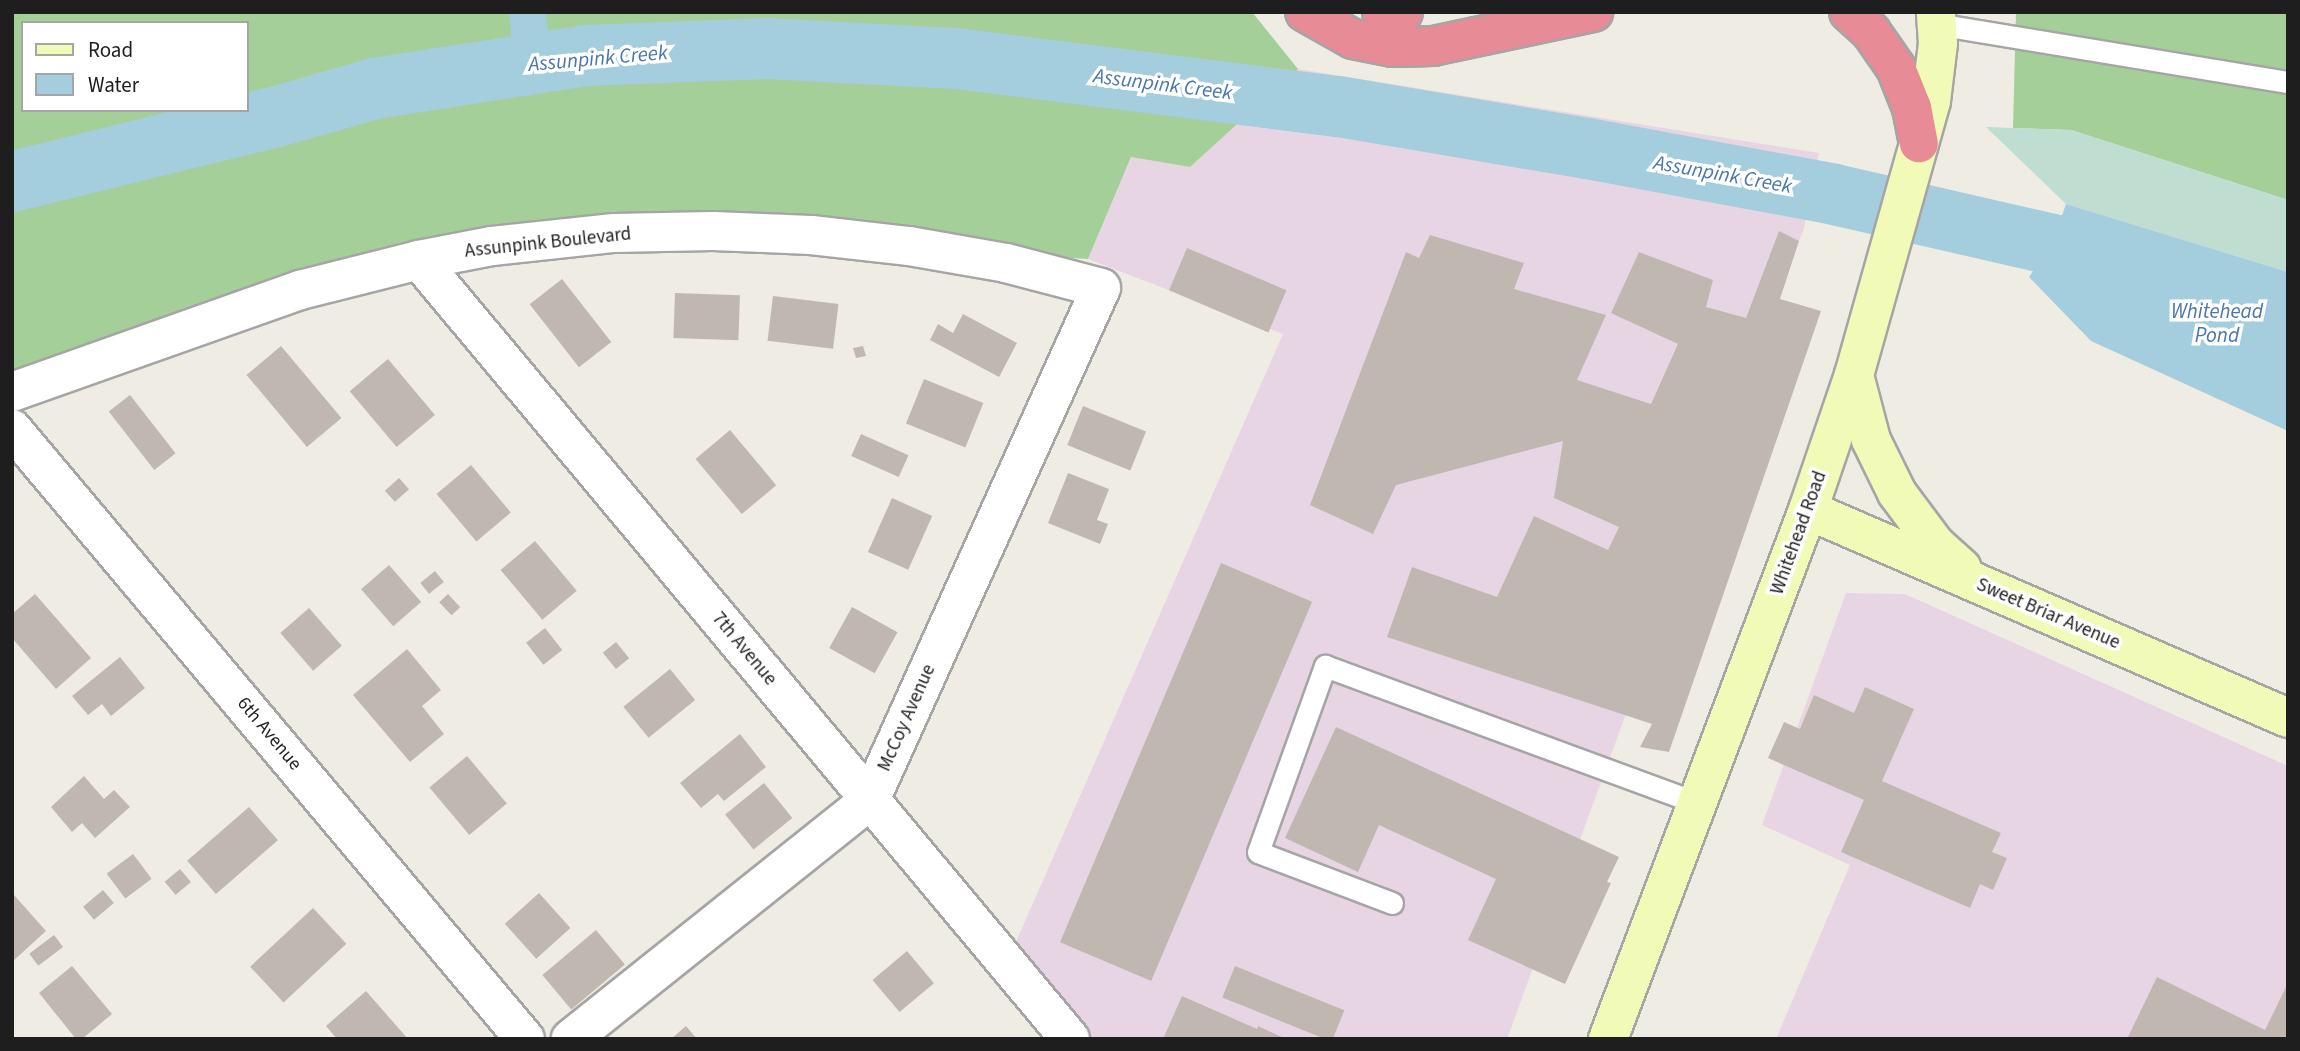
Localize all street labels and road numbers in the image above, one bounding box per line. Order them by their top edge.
street label: Assunpink Boulevard [464,223,632,263]
street label: Whitehead Road [1766,468,1832,598]
street label: Sweet Briar Avenue [1973,574,2123,654]
street label: 7th Avenue [707,608,781,690]
street label: McCoy Avenue [873,661,941,775]
street label: 6th Avenue [232,693,306,775]

